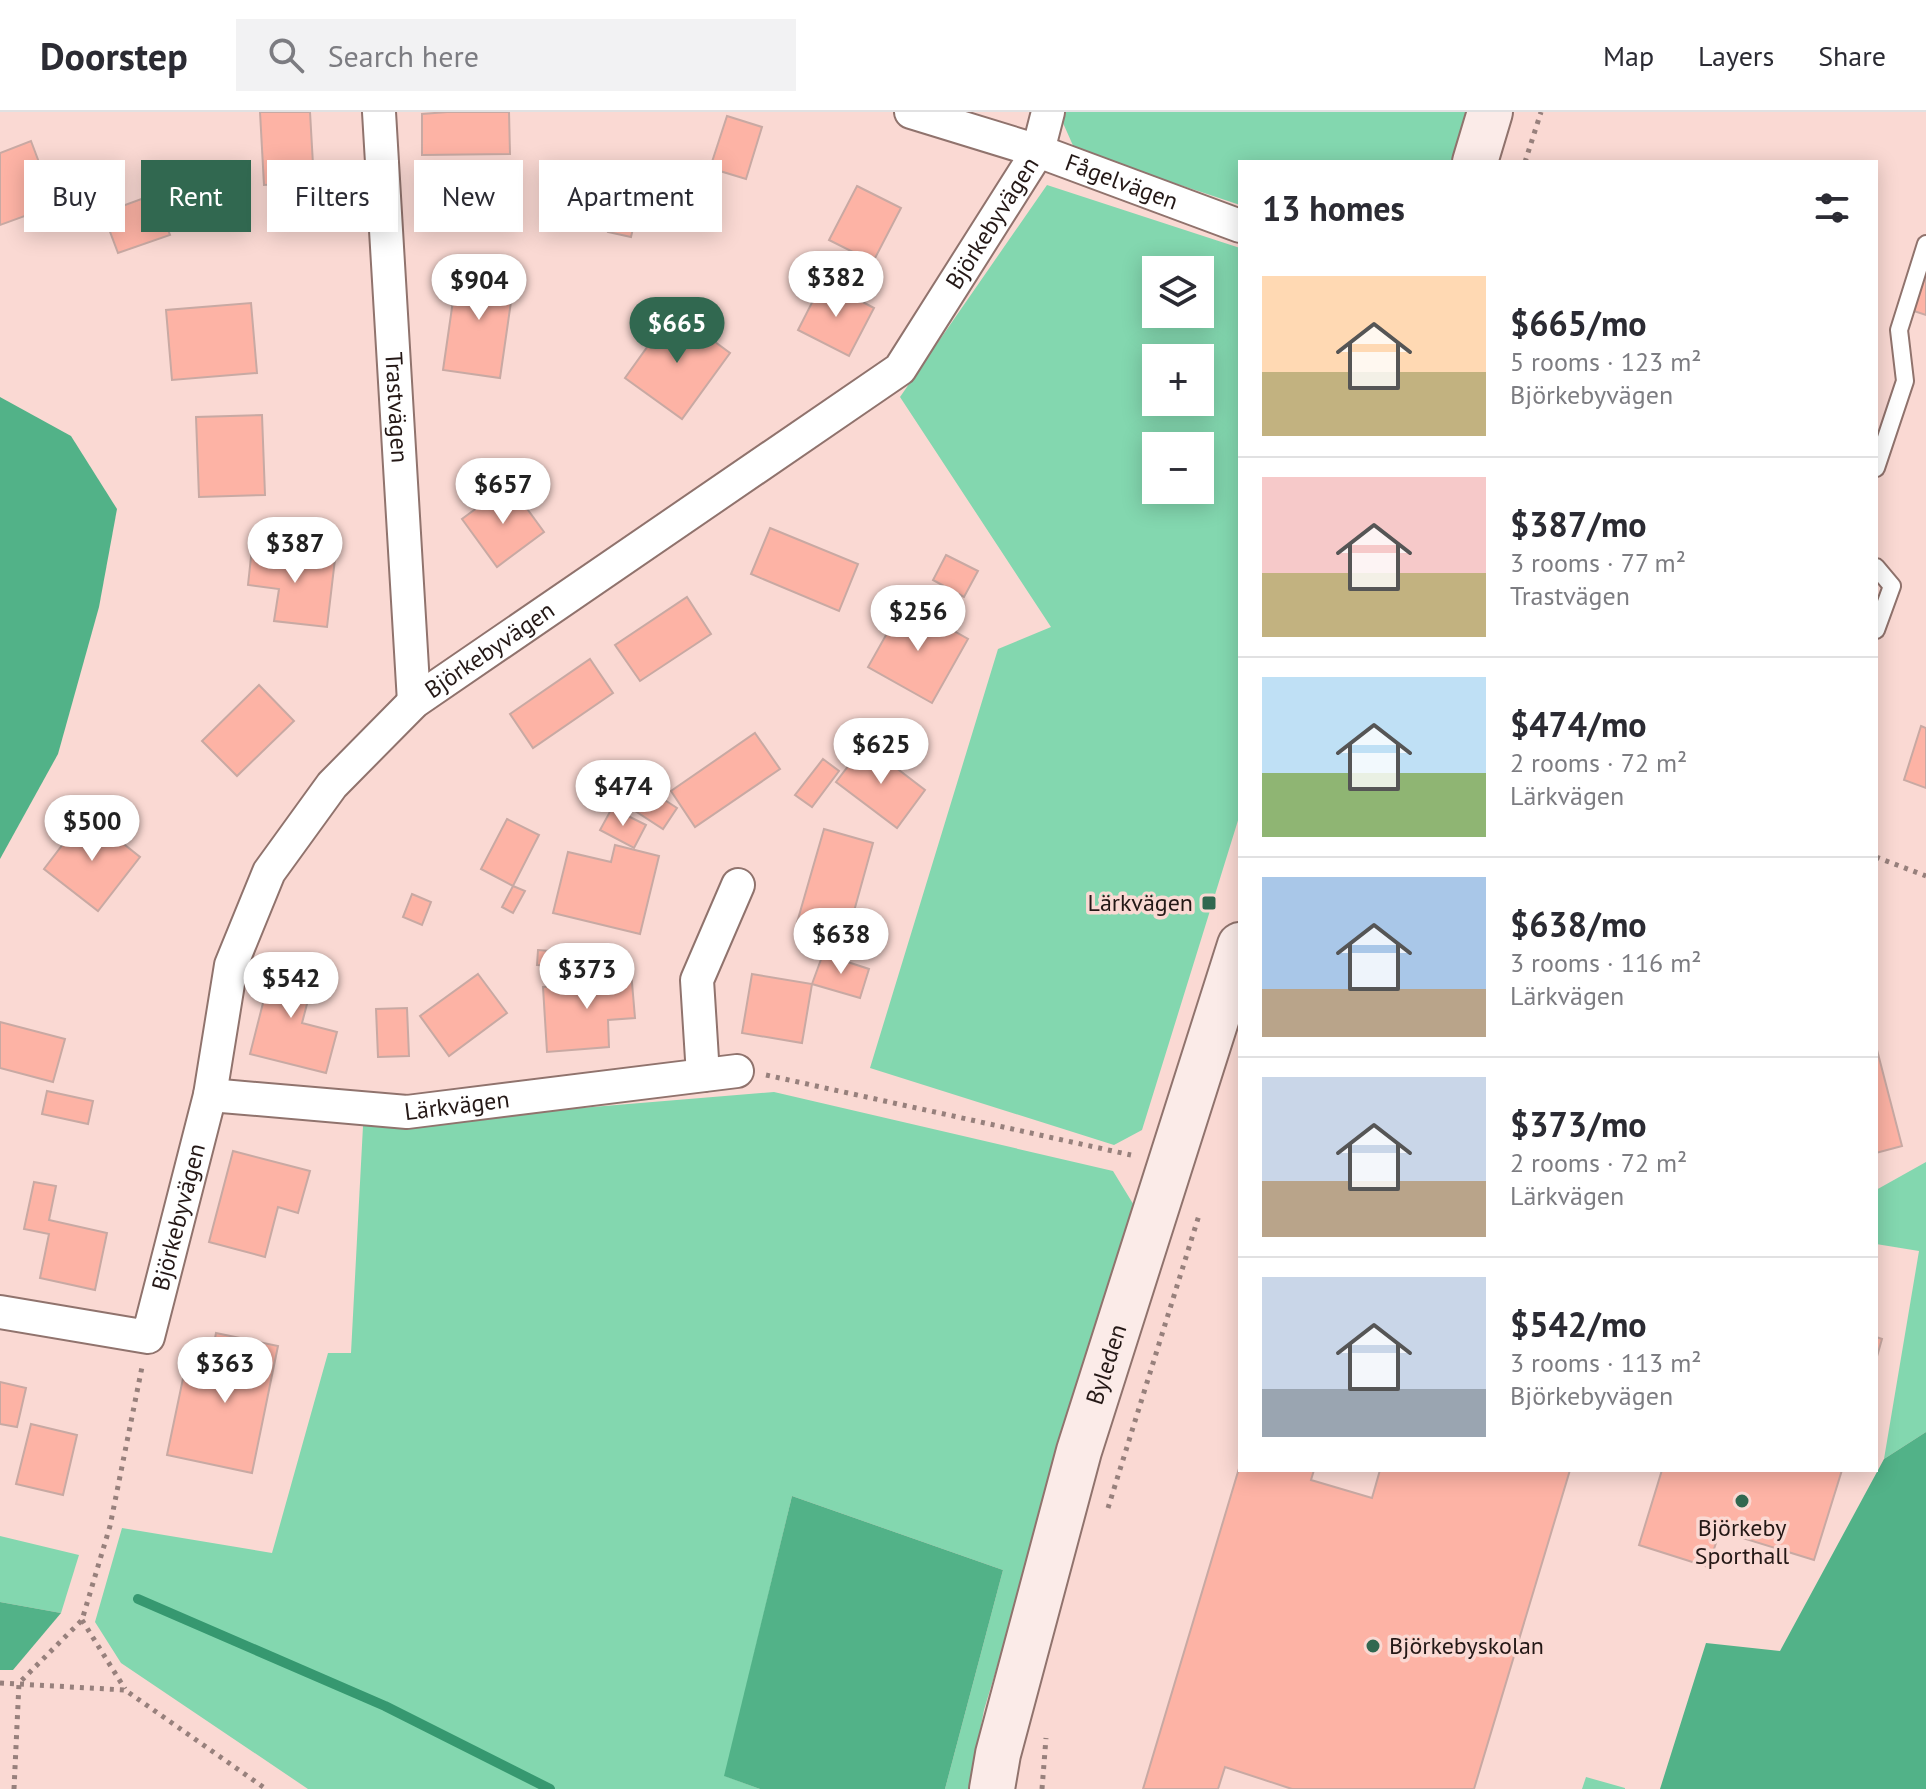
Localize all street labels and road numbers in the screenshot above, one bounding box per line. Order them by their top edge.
street label: Fågelvägen [1061,146,1183,217]
street label: Björkebyvägen [939,151,1045,295]
street label: Trastvägen [378,351,416,464]
street label: Björkebyvägen [419,594,560,705]
street label: Lärkvägen [403,1083,511,1127]
street label: Björkebyvägen [145,1140,212,1294]
street label: Byleden [1079,1320,1133,1408]

